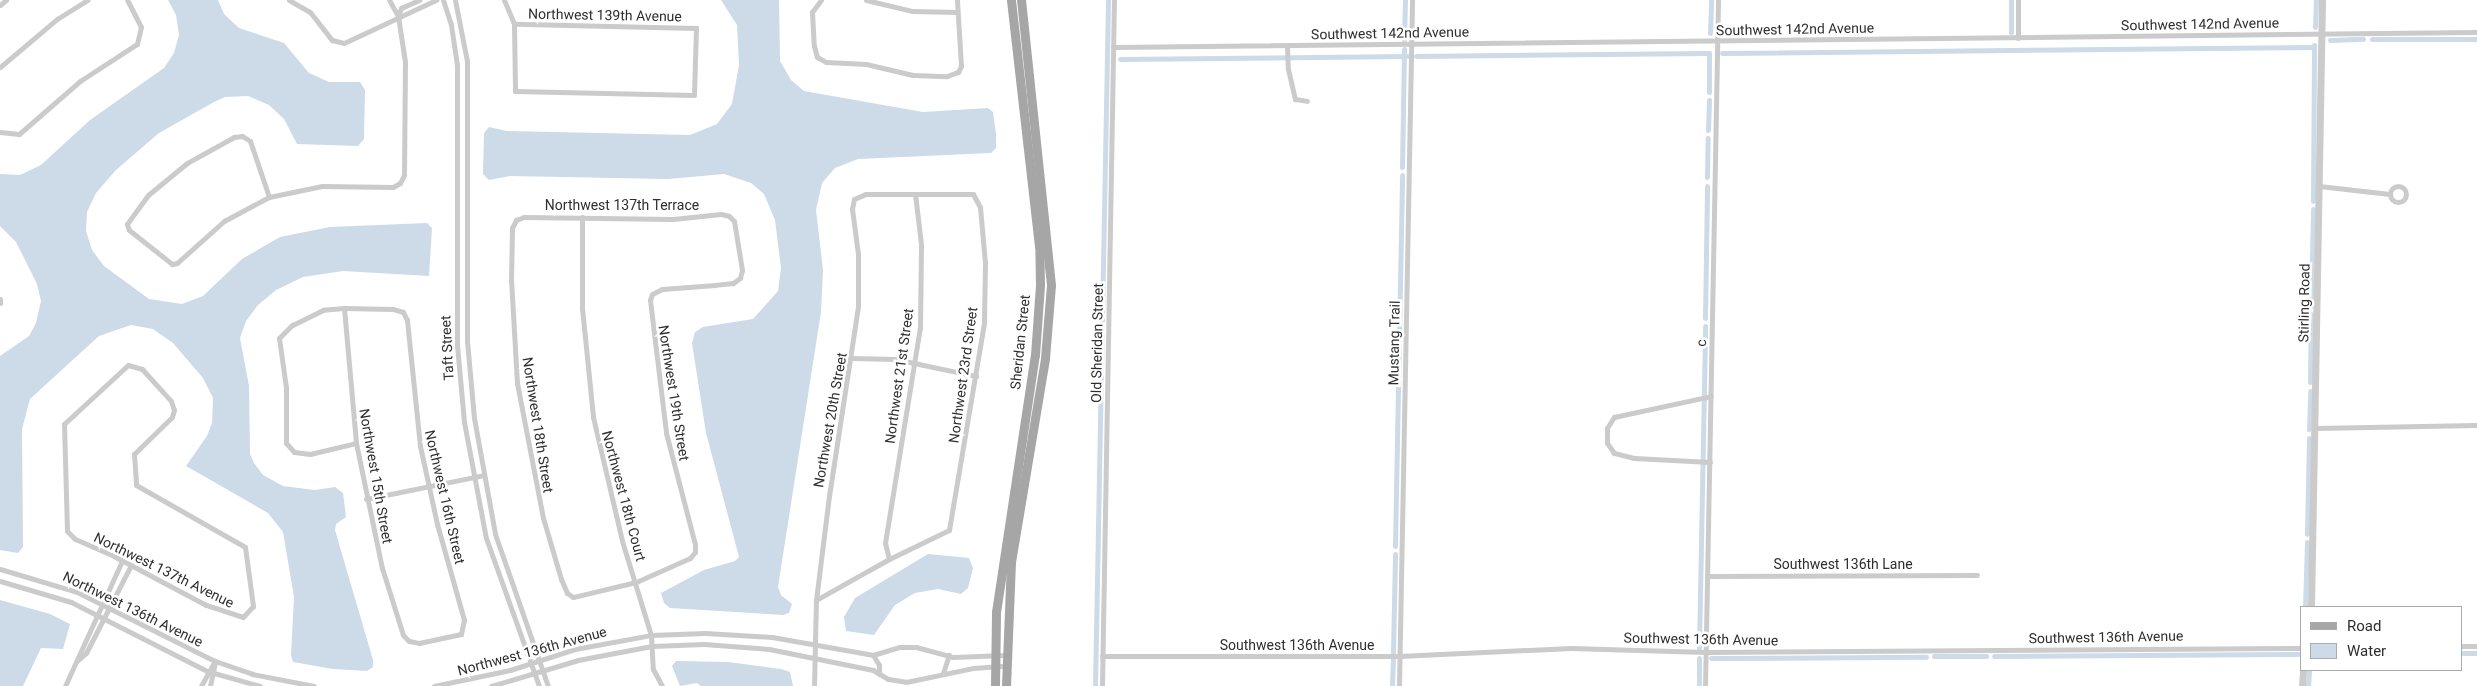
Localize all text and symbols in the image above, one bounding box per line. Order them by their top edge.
street label: Northwest 139th Avenue [528,5,682,25]
street label: Southwest 142nd Avenue [2121,14,2279,34]
street label: Southwest 142nd Avenue [1716,19,1874,39]
street label: Southwest 142nd Avenue [1311,23,1469,43]
street label: Northwest 137th Terrace [545,197,699,213]
street label: Stirling Road [2295,263,2313,343]
street label: Old Sheridan Street [1088,283,1106,403]
street label: Sheridan Street [1007,294,1033,390]
street label: Mustang Trail [1385,300,1403,386]
street label: Northwest 23rd Street [945,306,981,444]
street label: Northwest 21st Street [881,307,917,445]
street label: Taft Street [437,315,457,381]
street label: Northwest 19th Street [655,324,693,462]
street label: c [1693,339,1709,347]
street label: Northwest 20th Street [810,351,850,489]
street label: Northwest 18th Street [519,356,557,494]
street label: Northwest 15th Street [356,407,396,545]
street label: Northwest 16th Street [421,428,469,566]
street label: Northwest 18th Court [598,429,650,563]
street label: Northwest 137th Avenue [91,529,237,611]
street label: Southwest 136th Lane [1773,556,1913,572]
street label: Northwest 136th Avenue [60,568,206,650]
legend [2300,606,2462,671]
text: Road [2347,617,2381,635]
street label: Northwest 136th Avenue [456,623,608,679]
street label: Southwest 136th Avenue [2029,627,2183,647]
street label: Southwest 136th Avenue [1624,629,1778,649]
street label: Southwest 136th Avenue [1220,637,1374,653]
text: Water [2347,642,2386,660]

